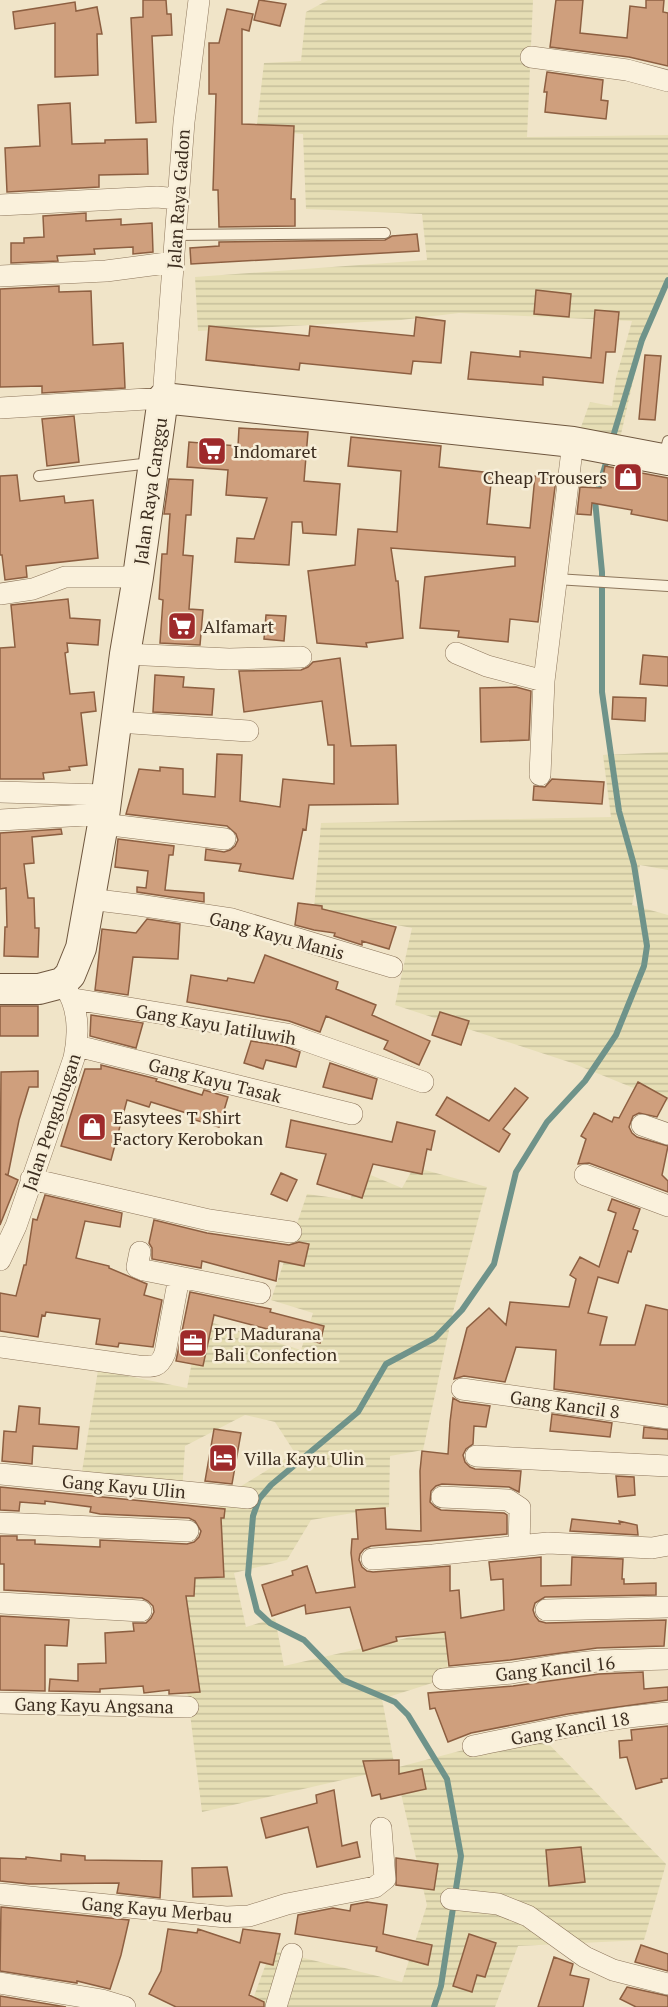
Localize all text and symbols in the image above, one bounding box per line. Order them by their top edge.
street label: Jalan Raya Gadon [161,128,195,270]
street label: Jalan Raya Canggu [128,416,172,566]
supermarket icon: Indomaret [196,435,228,467]
place label: Indomaret [233,439,318,463]
shop icon: Cheap Trousers [612,461,644,493]
place label: Cheap Trousers [483,465,607,489]
supermarket icon: Alfamart [166,610,198,642]
place label: Alfamart [203,614,274,638]
street label: Gang Kayu Manis [207,905,347,965]
street label: Gang Kayu Jatiluwih [134,998,299,1050]
street label: Jalan Pengubugan [16,1050,86,1194]
street label: Gang Kayu Tasak [146,1052,285,1108]
place label: Easytees T Shirt Factory Kerobokan [113,1105,263,1150]
shop icon: Easytees T Shirt Factory Kerobokan [76,1111,108,1143]
place label: PT Madurana Bali Confection [214,1321,337,1366]
office icon: PT Madurana Bali Confection [177,1327,209,1359]
street label: Gang Kancil 8 [509,1384,621,1424]
hotel icon: Villa Kayu Ulin [207,1442,239,1474]
place label: Villa Kayu Ulin [244,1446,364,1470]
street label: Gang Kayu Ulin [61,1469,187,1503]
street label: Gang Kancil 16 [494,1650,616,1686]
street label: Gang Kayu Angsana [14,1692,174,1718]
street label: Gang Kancil 18 [509,1706,631,1750]
street label: Gang Kayu Merbau [81,1890,233,1928]

